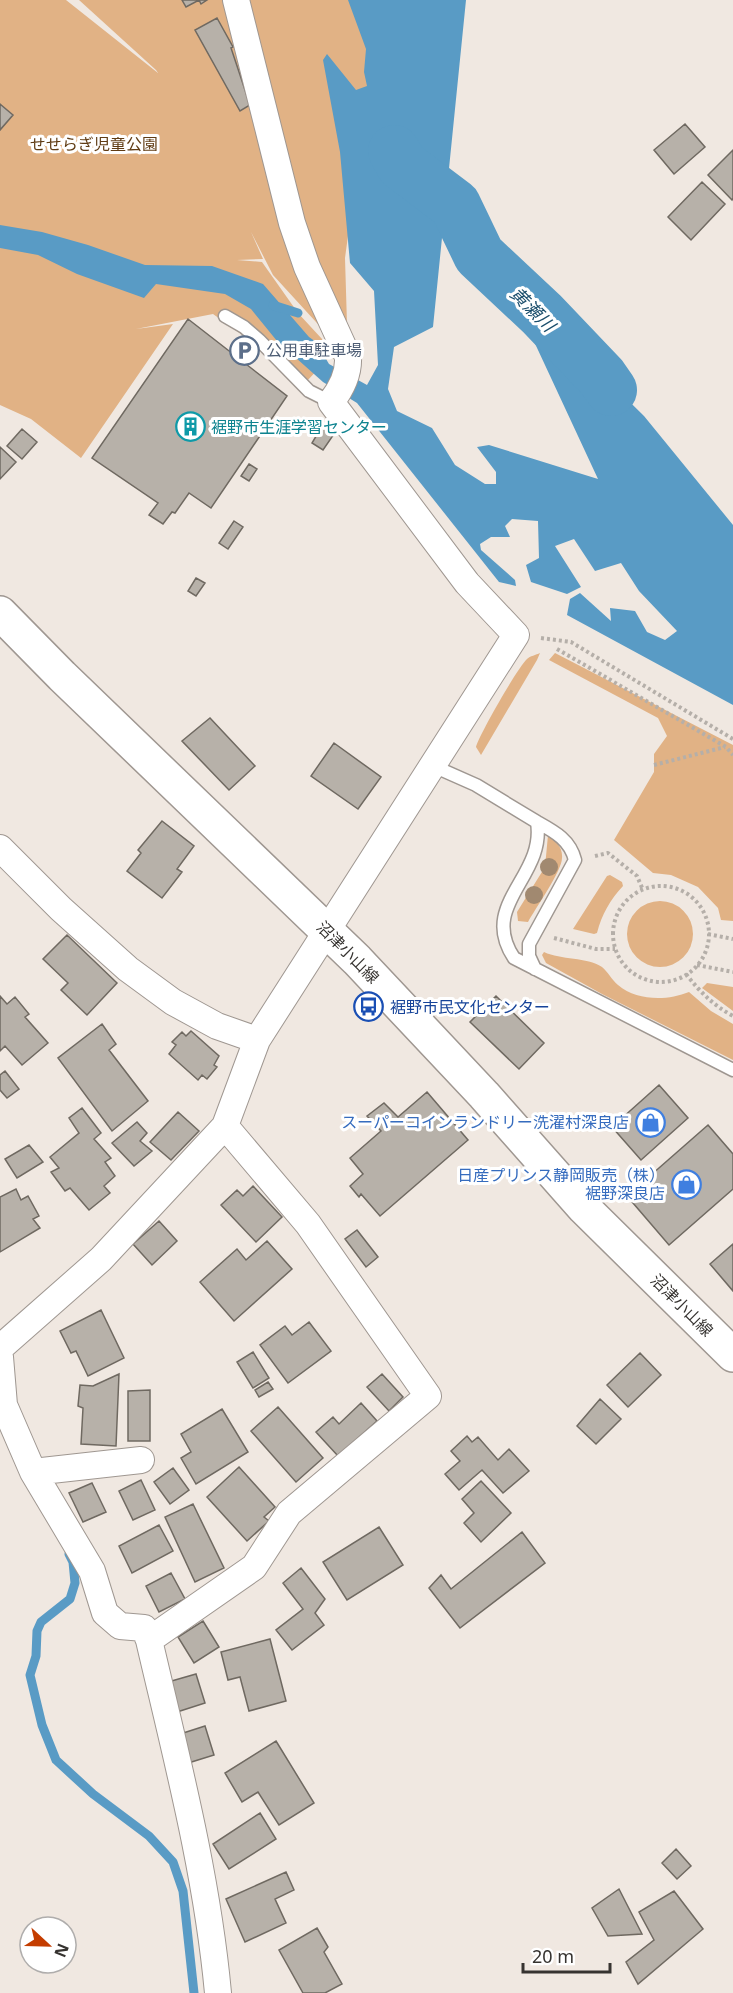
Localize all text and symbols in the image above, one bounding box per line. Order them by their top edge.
park label: せせらぎ児童公園 [30,133,158,155]
water label: 黄瀬川 [505,281,562,338]
parking icon: 公用車駐車場 [229,334,261,366]
place label: 公用車駐車場 [266,339,362,361]
building icon: 裾野市生涯学習センター [174,411,206,443]
place label: 裾野市生涯学習センター [211,416,387,438]
street label: 沼津小山線 [312,916,384,988]
bus stop icon: 裾野市民文化センター [353,991,385,1023]
place label: 裾野市民文化センター [390,996,550,1018]
shop icon: スーパーコインランドリー洗濯村深良店 [634,1106,666,1138]
place label: スーパーコインランドリー洗濯村深良店 [341,1111,629,1133]
place label: 日産プリンス静岡販売（株） 裾野深良店 [457,1164,665,1204]
shop icon: 日産プリンス静岡販売（株） 裾野深良店 [670,1168,702,1200]
street label: 沼津小山線 [646,1269,718,1341]
north arrow [18,1915,78,1975]
scale bar [523,1936,610,1974]
text: N [49,1940,75,1961]
text: 20 m [532,1944,574,1968]

